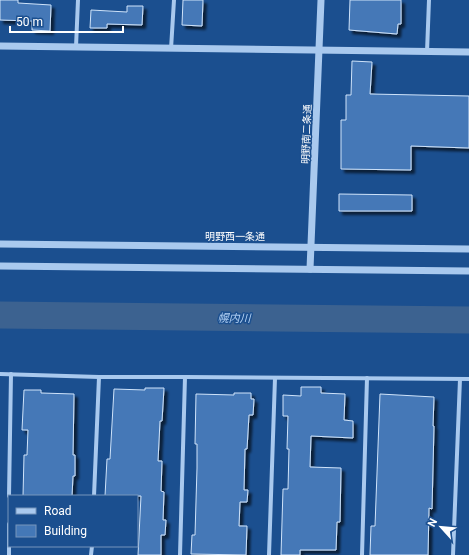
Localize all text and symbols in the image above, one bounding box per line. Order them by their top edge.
scale bar [10,8,123,34]
text: 50 m [16,15,43,29]
street label: 明野南二条通 [300,104,313,164]
street label: 明野西一条通 [205,231,265,242]
water label: 幌内川 [217,312,252,325]
legend [8,495,138,547]
text: Road [44,504,72,518]
north arrow [421,507,461,547]
text: N [425,516,440,529]
text: Building [44,524,87,538]

